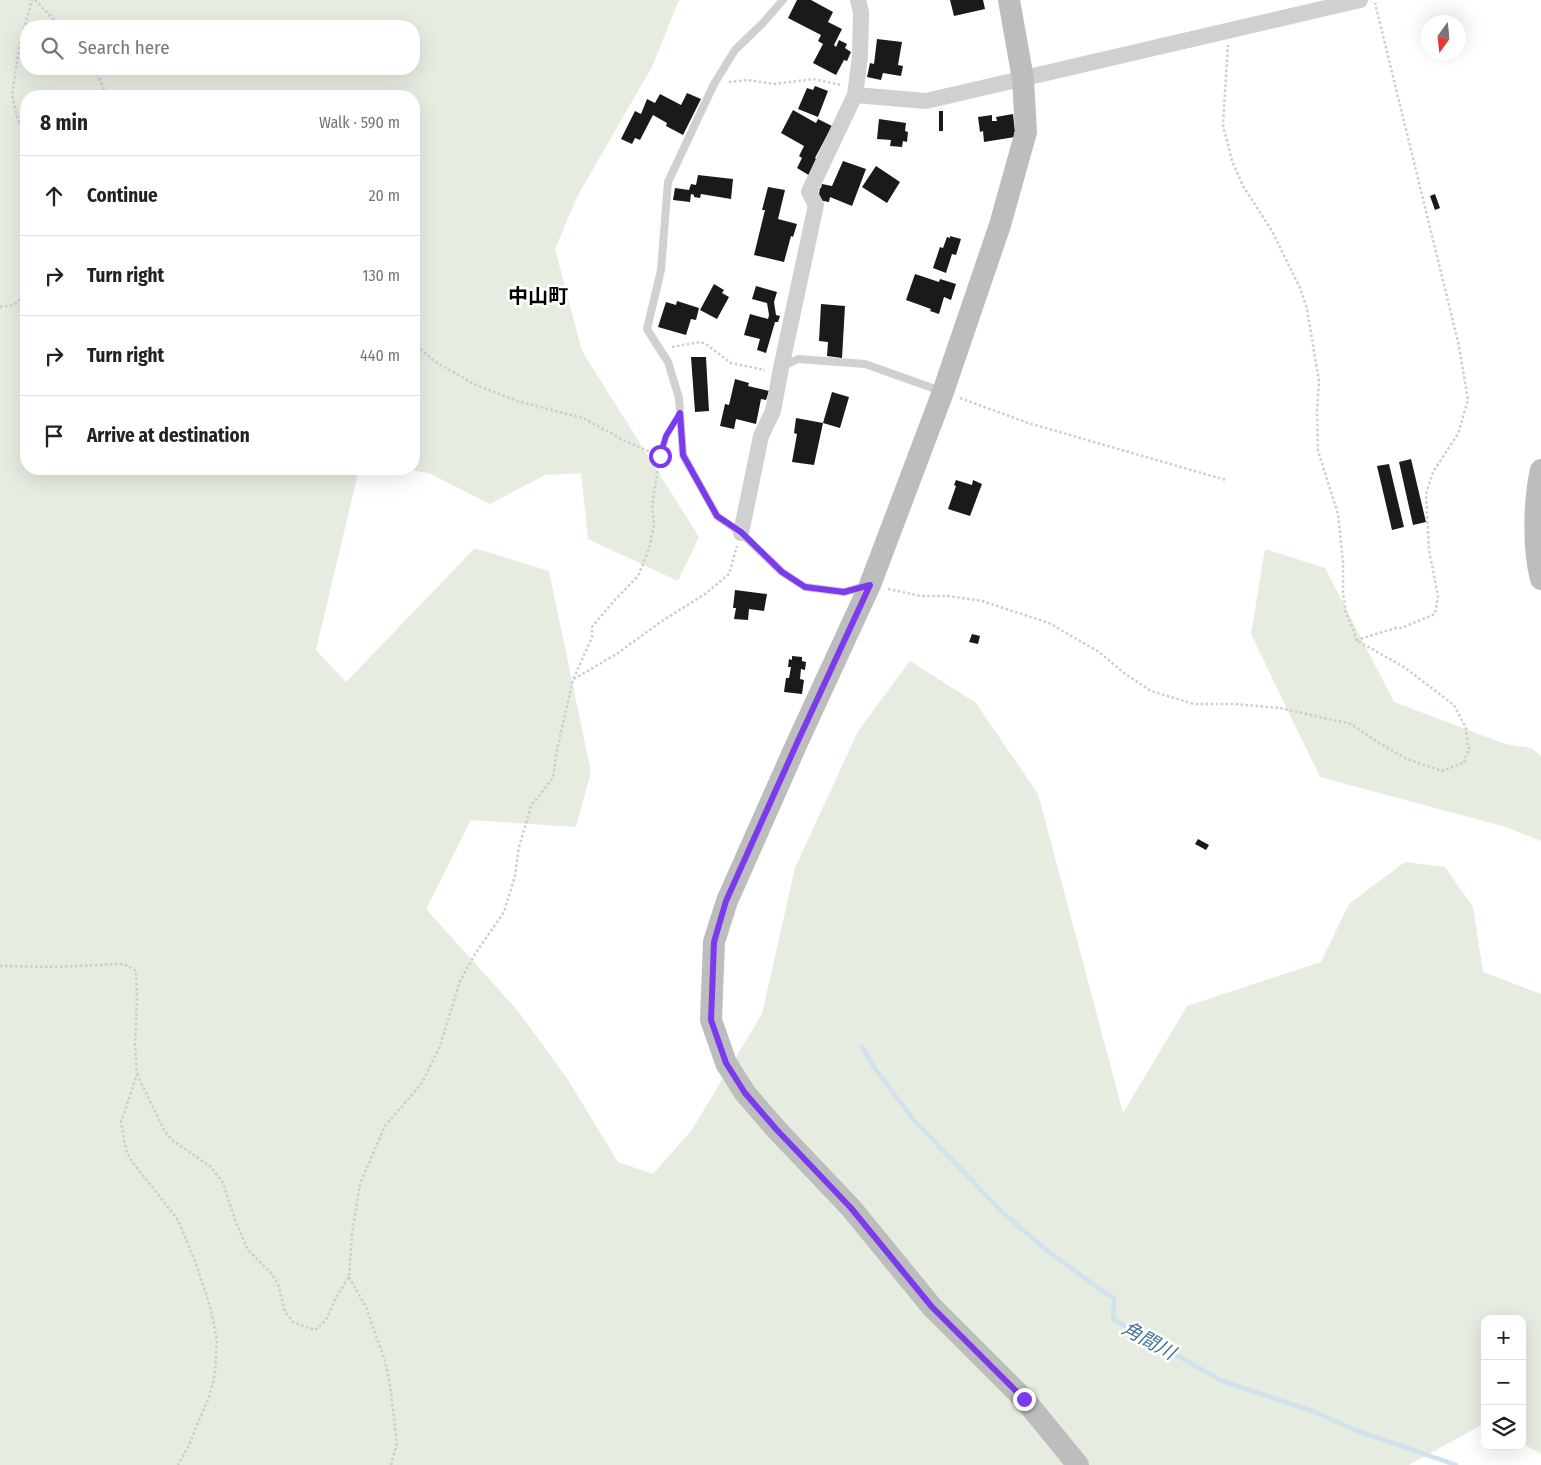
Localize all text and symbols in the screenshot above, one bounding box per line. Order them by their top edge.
north arrow [1421,15,1466,60]
search box [20,20,420,75]
icon: search [38,34,66,62]
text: Search here [78,36,170,59]
text: 8 min [40,110,88,136]
text: Walk · 590 m [319,113,400,132]
icon: ahead [40,182,68,210]
text: Continue [87,184,158,207]
text: 20 m [369,186,400,205]
icon: right [40,262,68,290]
text: Turn right [87,264,164,287]
text: 130 m [362,266,400,285]
district label: 中山町 [508,284,568,308]
icon: right [40,342,68,370]
text: Turn right [87,344,164,367]
text: 440 m [360,346,400,365]
icon: arrive [40,422,68,450]
text: Arrive at destination [87,424,250,447]
route start [649,445,672,468]
map controls [1481,1315,1526,1450]
button: + [1481,1315,1526,1360]
water label: 角間川 [1118,1317,1181,1365]
button: − [1481,1360,1526,1405]
route end [1013,1388,1036,1411]
button: layers [1481,1405,1526,1450]

